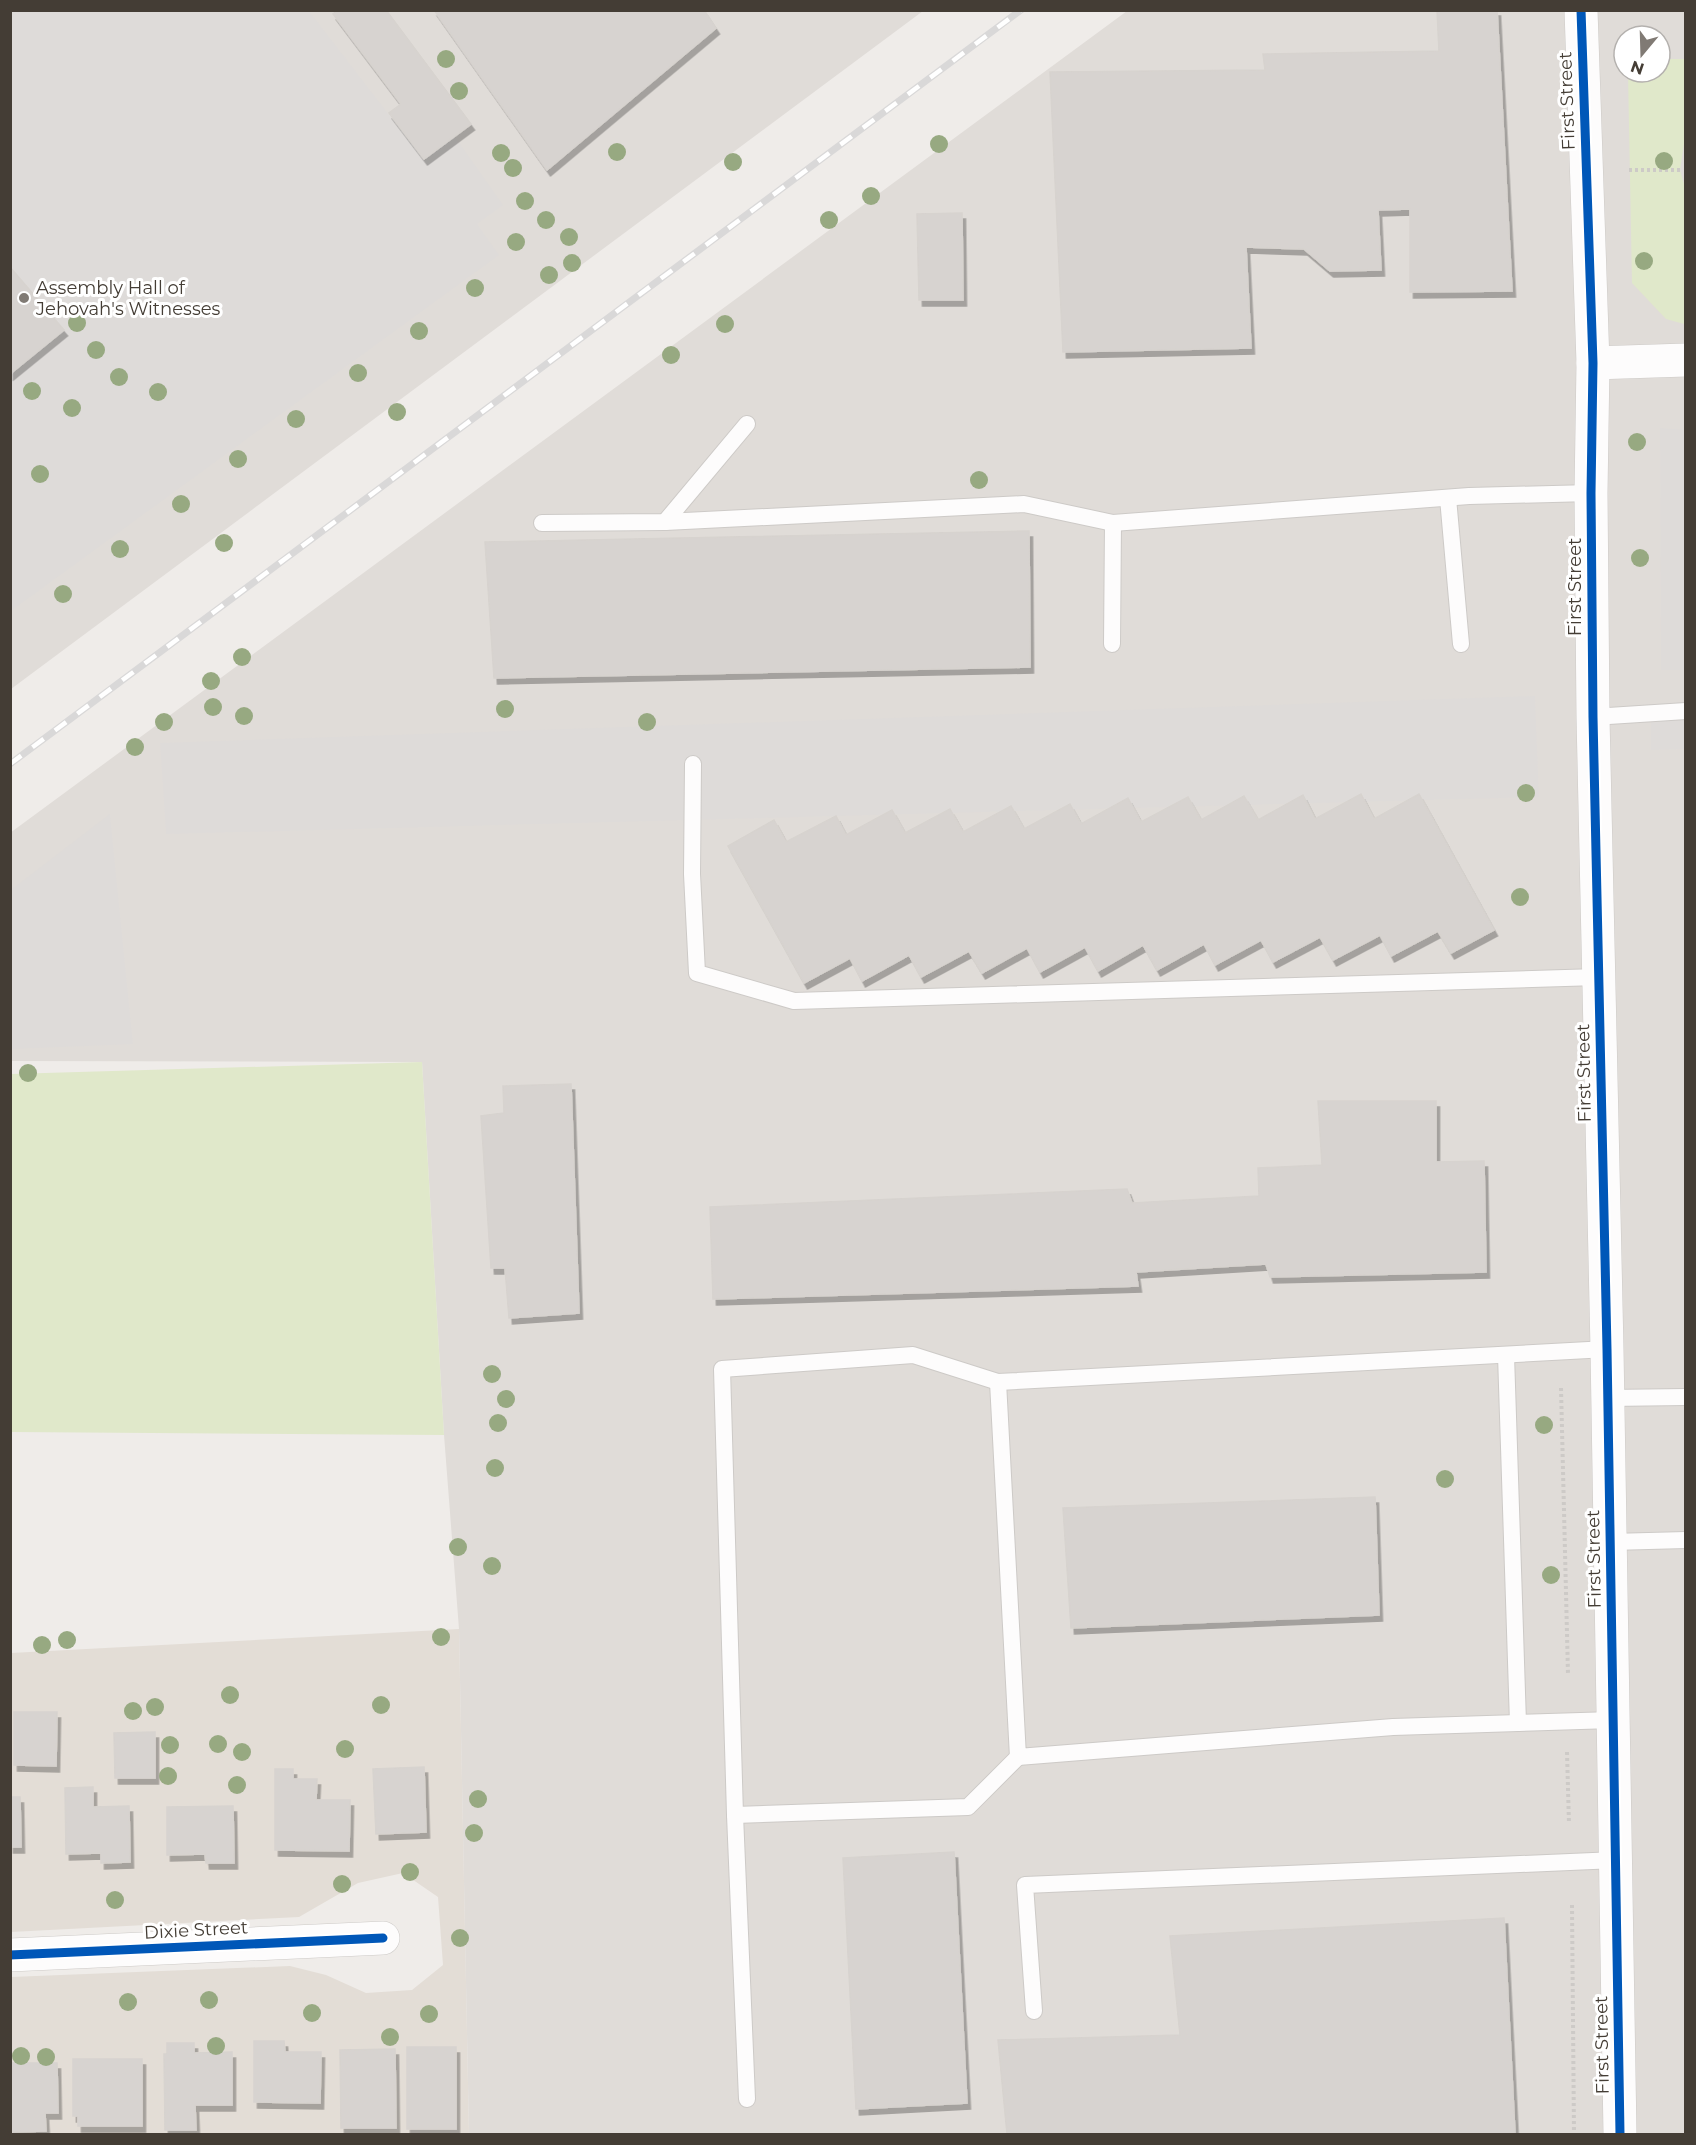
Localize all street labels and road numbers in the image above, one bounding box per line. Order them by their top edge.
street label: First Street [1554,51,1580,151]
street label: First Street [1564,538,1586,636]
street label: First Street [1572,1023,1596,1123]
street label: First Street [1582,1509,1606,1609]
street label: Dixie Street [143,1916,249,1944]
street label: First Street [1590,1995,1614,2095]

